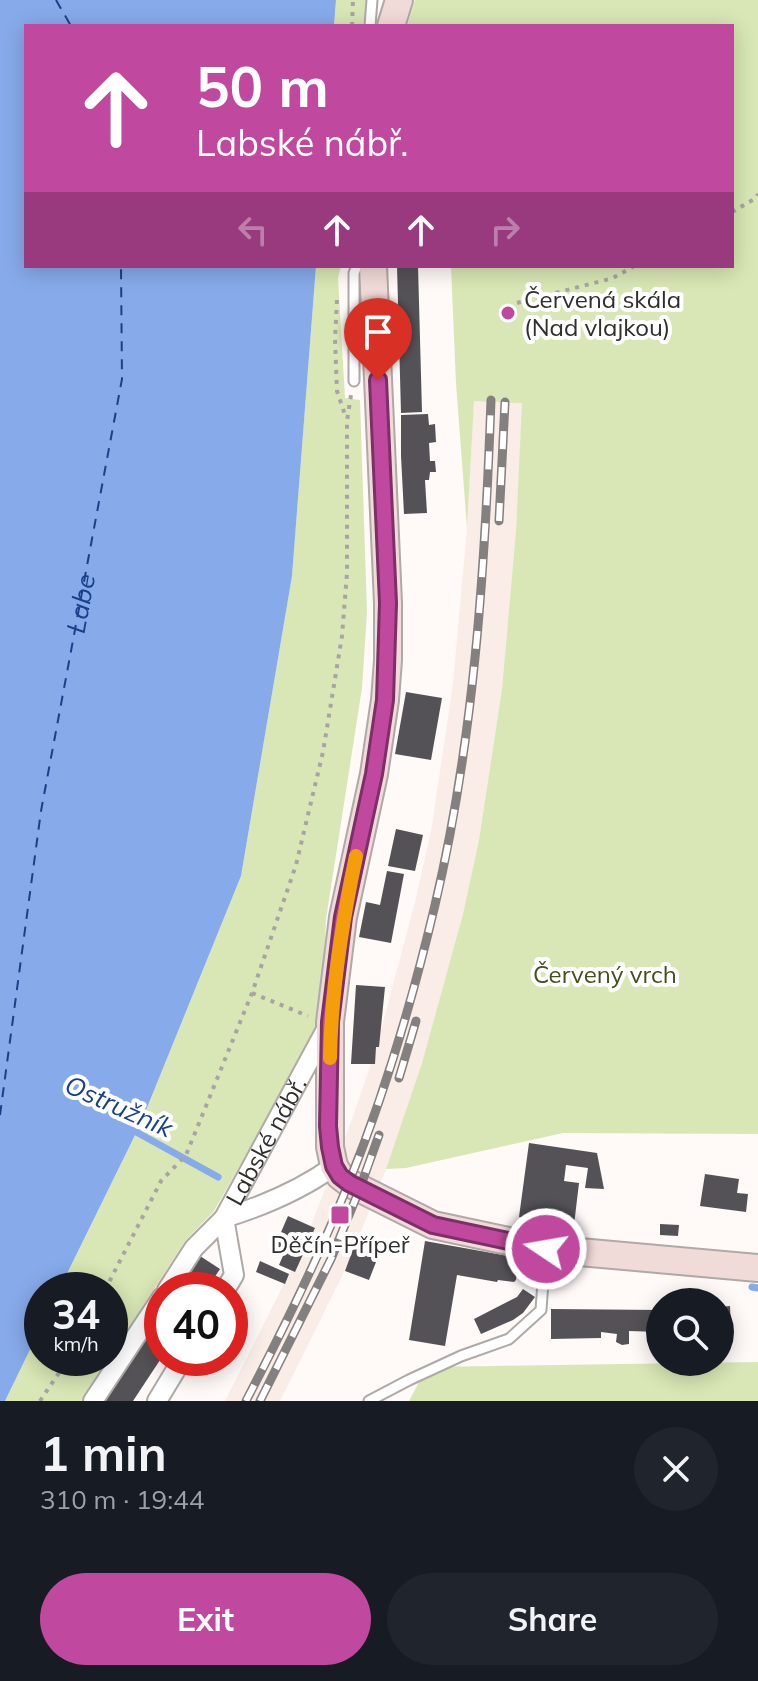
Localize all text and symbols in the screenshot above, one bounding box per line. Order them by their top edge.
text: 50 m [196,51,329,121]
icon: ahead [64,56,168,160]
text: Labské nábř. [196,120,409,165]
icon: left [231,208,275,252]
icon: ahead [315,208,359,252]
icon: ahead [399,208,443,252]
icon: right [483,208,527,252]
place label: Červená skála (Nad vlajkou) [524,284,681,342]
pin [344,298,412,380]
marker: Červená skála (Nad vlajkou) [499,304,517,322]
icon: arrive [356,310,400,354]
water label: Labe [58,571,102,636]
park label: Červený vrch [533,959,677,989]
water label: Ostružník [60,1068,179,1145]
street label: Labské nábř. [219,1071,313,1210]
marker: Děčín-Přípeř [329,1204,351,1226]
position arrow [504,1207,588,1291]
place label: Děčín-Přípeř [271,1229,410,1259]
speed limit sign: 40 [144,1272,248,1376]
map controls [646,1288,734,1376]
button: search [646,1288,734,1376]
text: 34 [52,1289,100,1339]
text: km/h [53,1331,99,1356]
text: 1 min [40,1423,167,1483]
button: close [634,1427,718,1511]
text: 310 m · 19:44 [40,1483,204,1516]
button: Exit [40,1573,371,1665]
button: Share [387,1573,718,1665]

